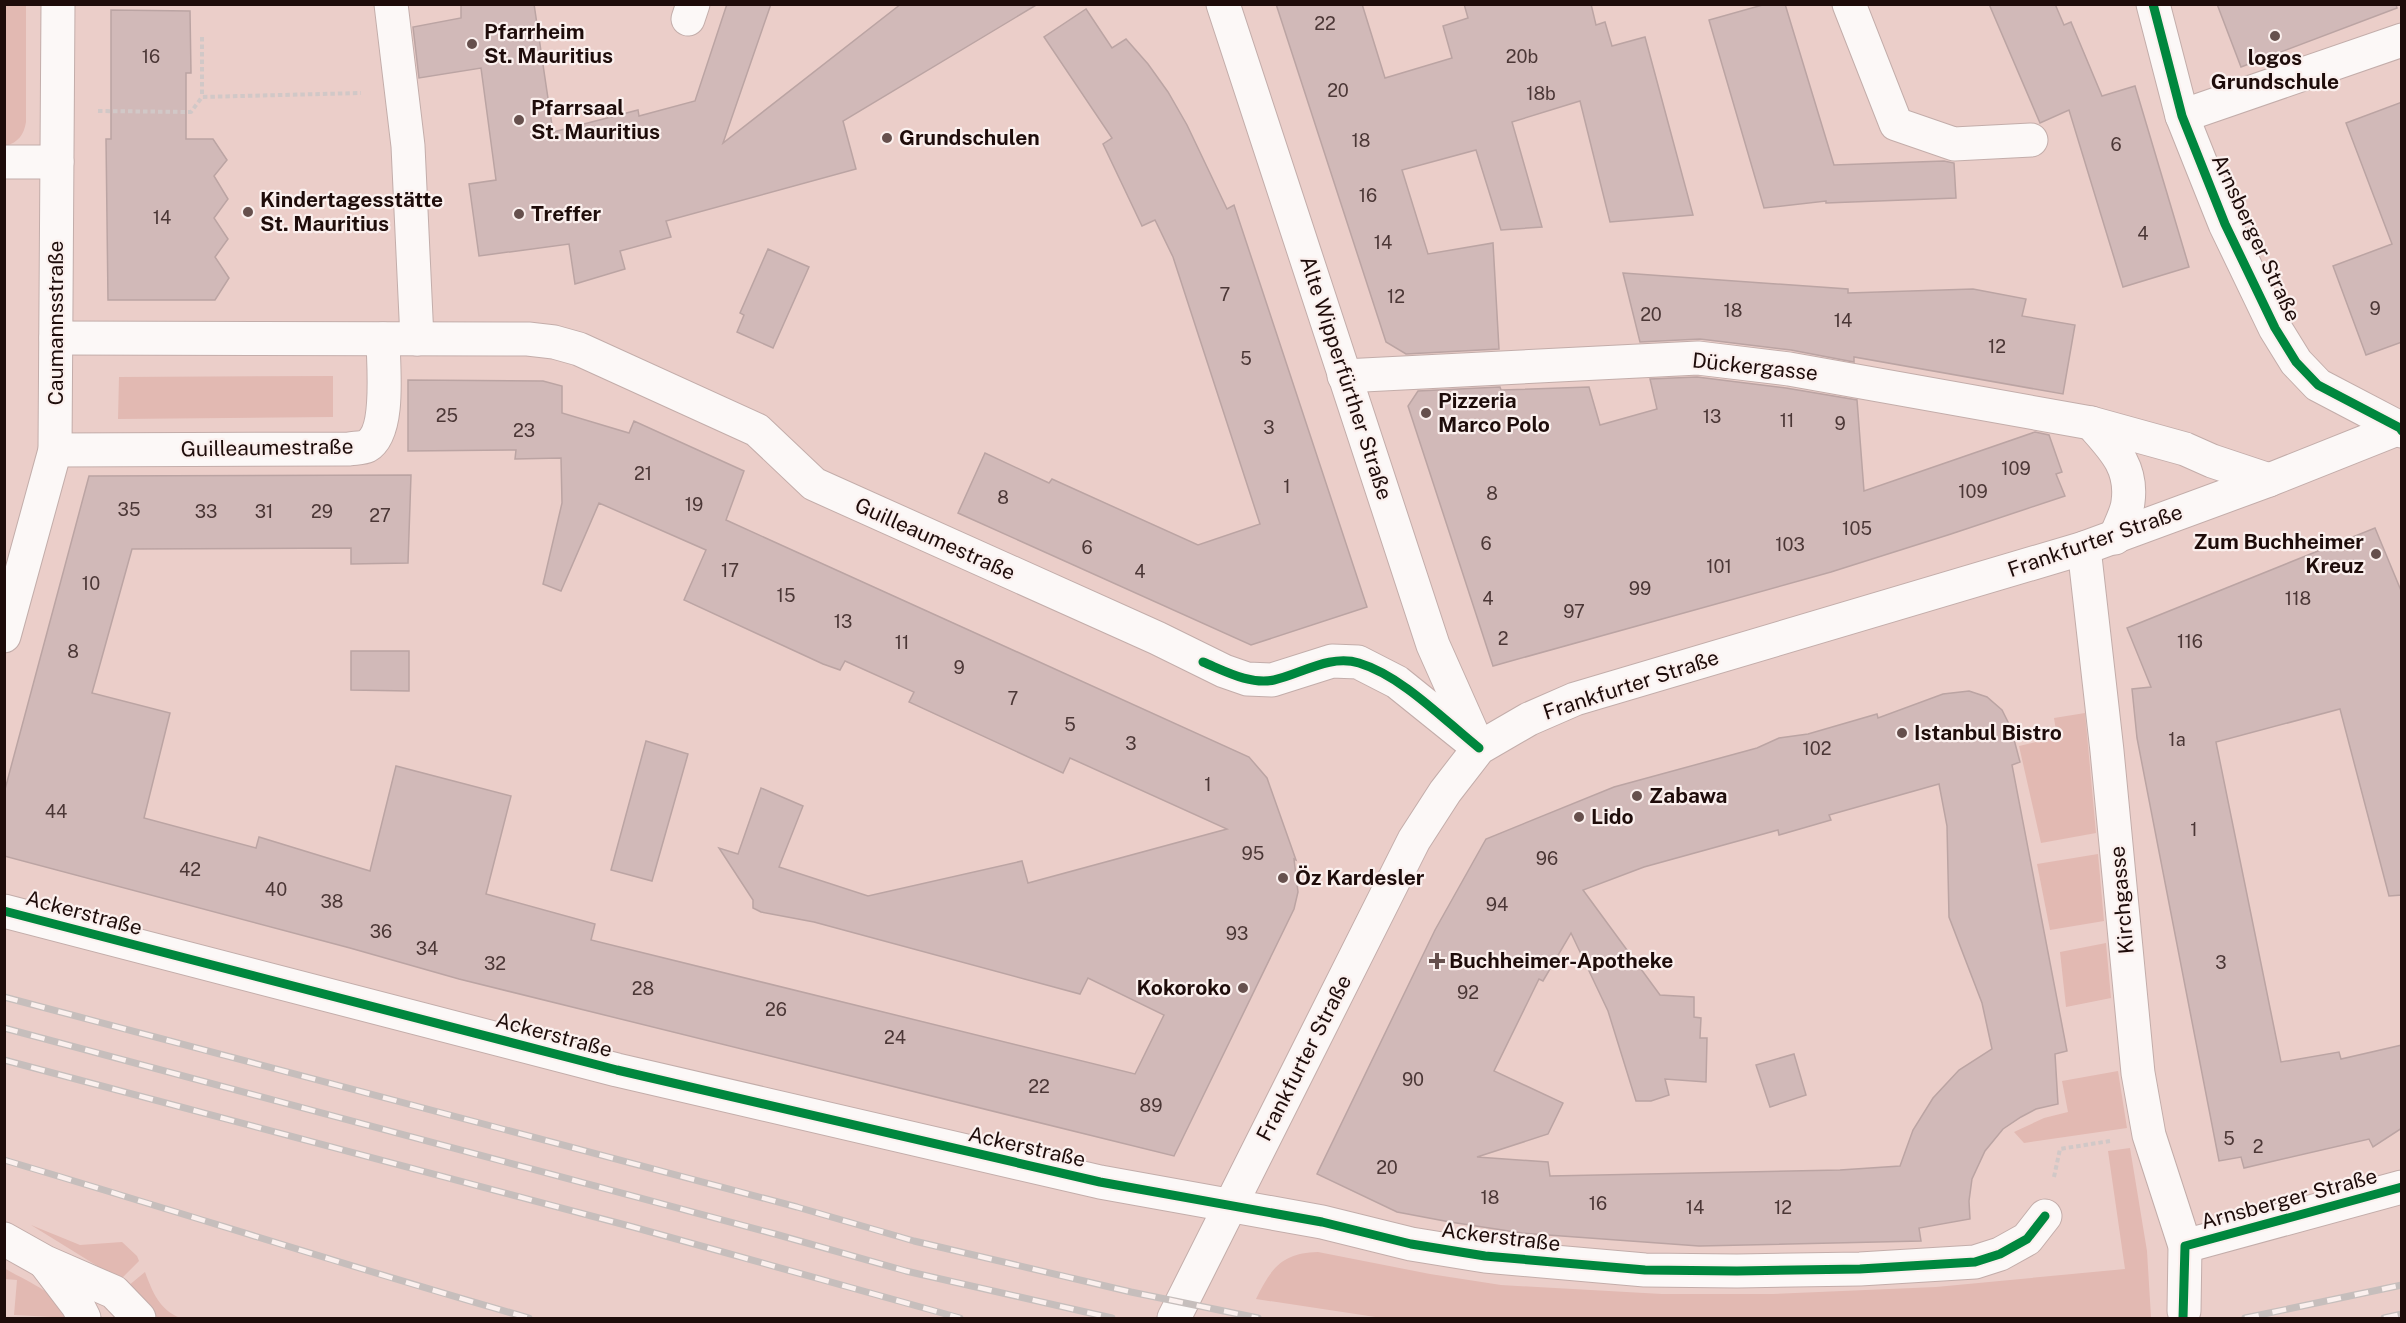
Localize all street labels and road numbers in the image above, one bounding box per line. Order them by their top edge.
street label: Arnsberger Straße [2207,150,2306,325]
street label: Caumannsstraße [43,241,68,406]
street label: Alte Wipperfürther Straße [1295,253,1398,503]
street label: Dückergasse [1691,347,1819,386]
street label: Guilleaumestraße [180,433,354,462]
street label: Guilleaumestraße [851,492,1019,585]
street label: Frankfurter Straße [2004,499,2186,582]
street label: Frankfurter Straße [1540,644,1722,725]
street label: Kirchgasse [2104,845,2139,955]
street label: Ackerstraße [23,885,145,940]
street label: Frankfurter Straße [1251,970,1356,1145]
street label: Ackerstraße [493,1007,615,1062]
street label: Ackerstraße [966,1121,1088,1172]
street label: Arnsberger Straße [2198,1163,2380,1234]
street label: Ackerstraße [1440,1217,1562,1256]

